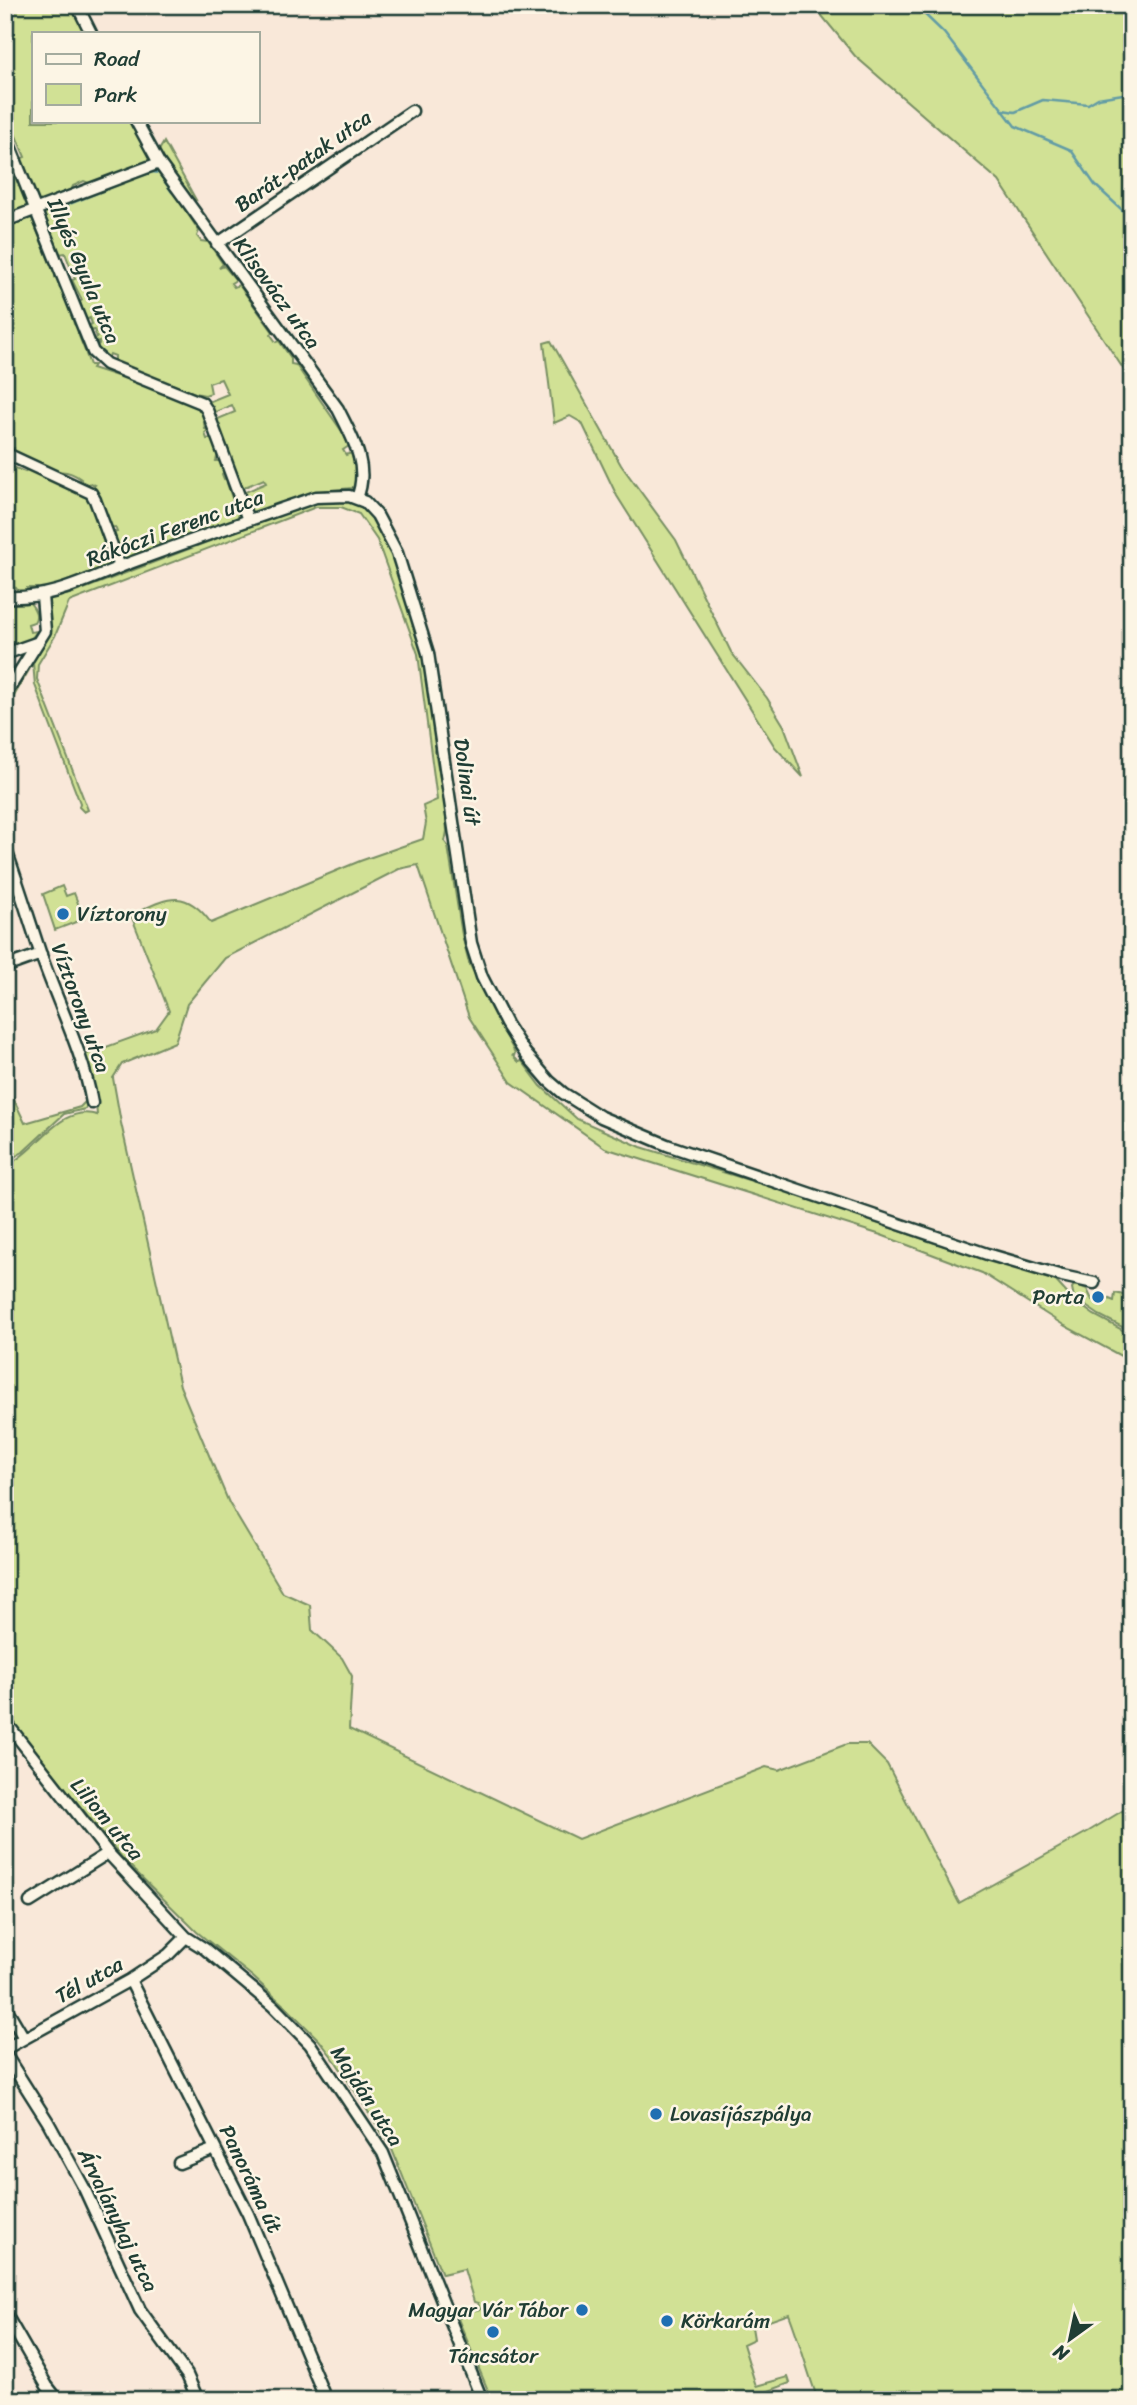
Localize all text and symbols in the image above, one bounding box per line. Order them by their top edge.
legend [32,32,259,122]
text: Road [94,40,141,78]
text: Park [94,76,137,114]
street label: Barát-patak utca [226,99,380,223]
street label: Illyés Gyula utca [36,191,132,350]
street label: Klisovácz utca [223,229,331,358]
street label: Rákóczi Ferenc utca [81,478,270,578]
street label: Dolinai út [442,736,492,830]
place label: Víztorony [77,895,167,933]
marker: Víztorony [55,906,71,922]
street label: Víztorony utca [40,938,122,1079]
place label: Porta [1032,1278,1084,1316]
marker: Porta [1090,1289,1106,1305]
street label: Liliom utca [60,1768,154,1870]
street label: Tél utca [48,1945,131,2014]
street label: Majdán utca [320,2038,414,2155]
place label: Lovasíjászpálya [670,2095,812,2133]
marker: Lovasíjászpálya [648,2106,664,2122]
street label: Panoráma út [208,2118,294,2240]
street label: Árvalányhaj utca [66,2140,170,2299]
place label: Magyar Vár Tábor [408,2291,569,2329]
marker: Magyar Vár Tábor [574,2302,590,2318]
place label: Körkarám [681,2302,770,2340]
north arrow [1036,2304,1106,2374]
marker: Körkarám [659,2313,675,2329]
marker: Táncsátor [485,2324,501,2340]
text: N [1046,2335,1076,2371]
place label: Táncsátor [448,2337,539,2375]

